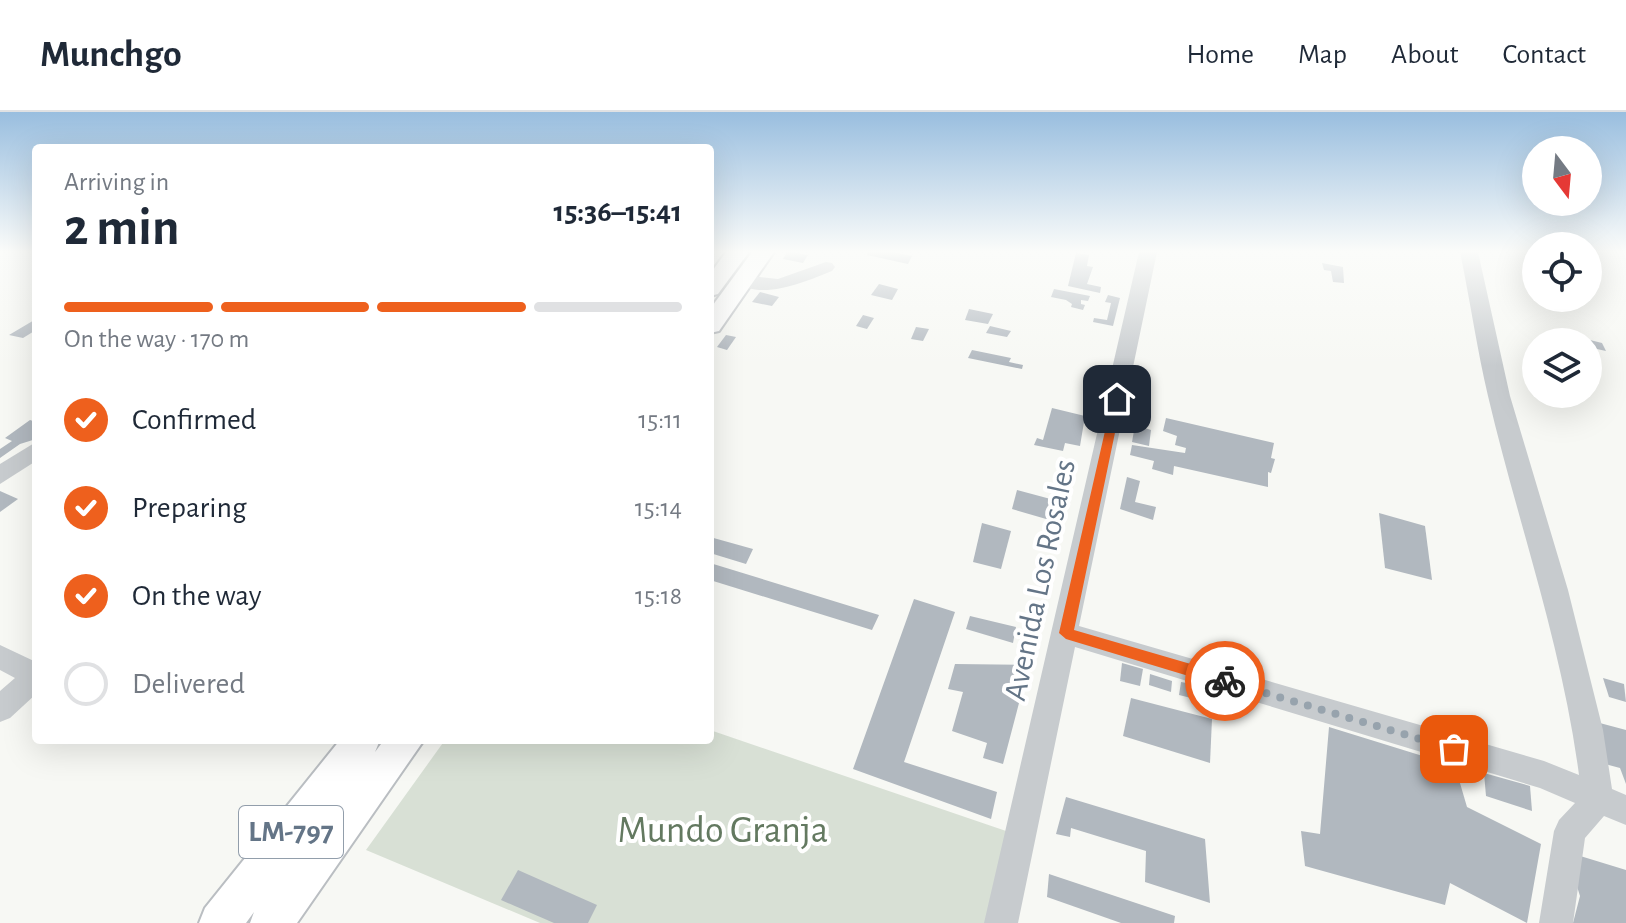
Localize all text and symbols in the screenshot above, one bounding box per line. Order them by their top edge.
text: Munchgo [40,36,182,74]
text: Home [1187,41,1254,69]
text: Map [1298,41,1347,69]
text: About [1391,41,1459,69]
text: Contact [1503,41,1586,69]
north arrow [1522,136,1602,216]
map controls [1522,136,1602,408]
text: Arriving in [64,169,169,195]
text: 15:36–15:41 [554,197,682,227]
text: 2 min [64,202,179,254]
button: locate [1522,232,1602,312]
text: On the way · 170 m [64,326,249,352]
button: layers [1522,328,1602,408]
pin [1083,365,1151,433]
icon: home [1095,377,1139,421]
icon: check [64,398,108,442]
text: Confirmed [132,405,256,435]
text: 15:11 [638,407,682,433]
street label: Avenida Los Rosales [999,456,1081,704]
icon: check [64,486,108,530]
text: Preparing [132,493,247,523]
text: 15:14 [635,495,682,521]
icon: check [64,574,108,618]
text: On the way [132,581,261,611]
text: 15:18 [635,583,682,609]
courier [1185,641,1265,721]
icon: bike [1203,659,1247,703]
text: Delivered [132,669,245,699]
pin [1420,715,1488,783]
icon: bag [1432,727,1476,771]
road number: LM-797 [239,806,343,858]
park label: Mundo Granja [618,812,828,850]

